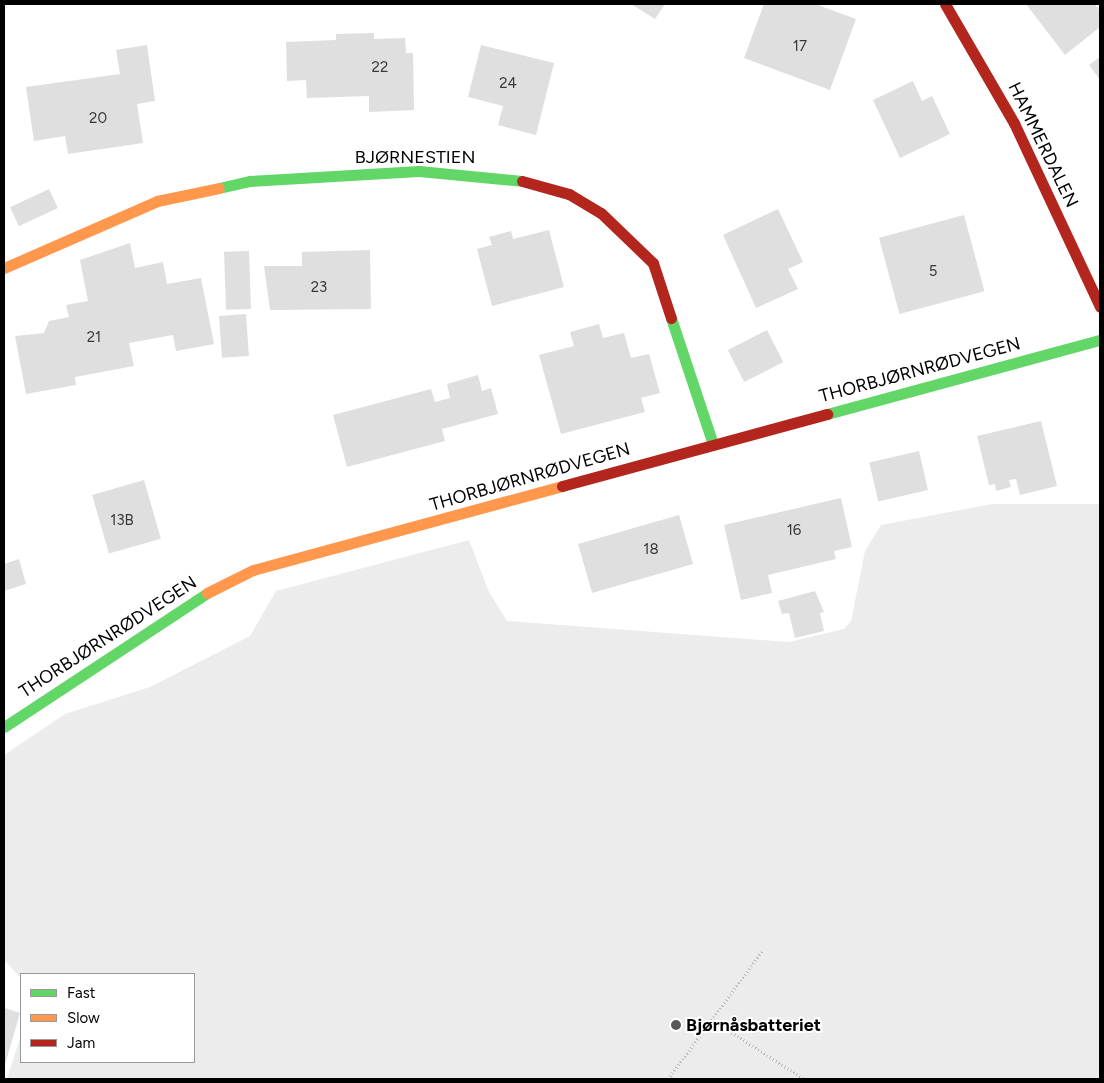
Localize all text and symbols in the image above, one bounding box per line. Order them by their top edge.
house number: 17 [793,38,807,56]
house number: 22 [372,59,388,77]
house number: 24 [499,75,517,93]
street label: HAMMERDALEN [1003,79,1083,211]
house number: 20 [89,110,107,128]
street label: BJØRNESTIEN [355,146,475,168]
house number: 5 [929,263,937,281]
house number: 23 [311,279,327,297]
house number: 21 [87,329,101,347]
street label: THORBJØRNRØDVEGEN [817,333,1023,407]
street label: THORBJØRNRØDVEGEN [427,438,633,516]
house number: 13B [110,512,134,530]
house number: 16 [787,522,801,540]
house number: 18 [643,541,659,559]
street label: THORBJØRNRØDVEGEN [15,571,201,703]
legend [20,973,195,1063]
text: Fast [67,984,95,1002]
text: Slow [67,1009,100,1027]
place label: Bjørnåsbatteriet [686,1014,821,1036]
marker: Bjørnåsbatteriet [670,1019,682,1031]
text: Jam [67,1034,95,1052]

